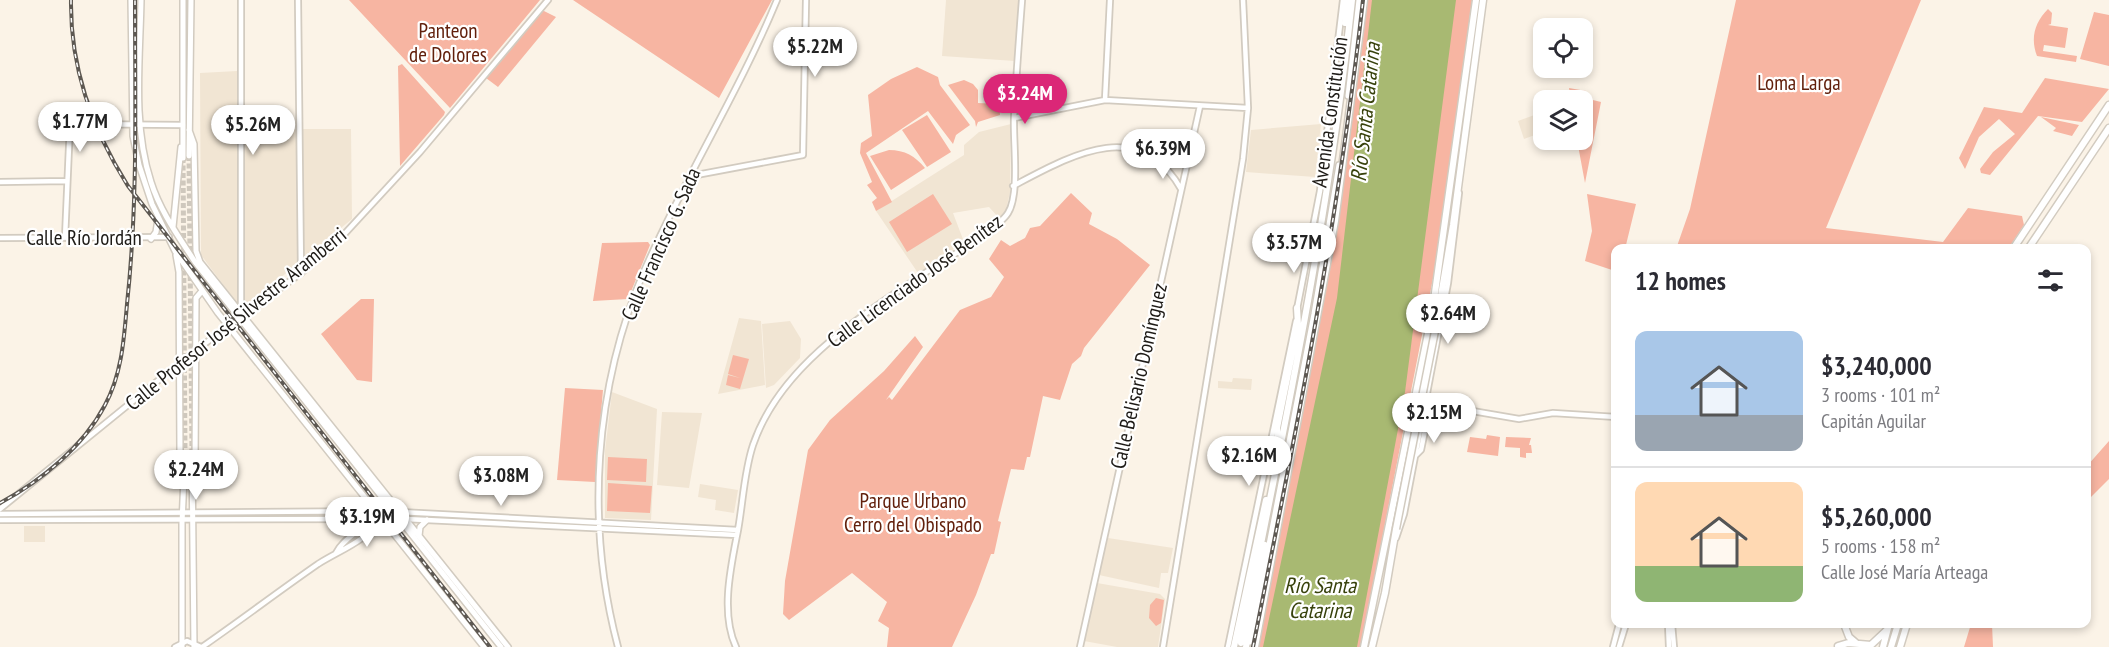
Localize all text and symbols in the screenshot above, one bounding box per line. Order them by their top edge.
park label: Panteon de Dolores [409,17,487,68]
map controls [1533,18,1593,150]
button: locate [1533,18,1593,78]
pin: $5.22M [766,27,864,78]
text: $5.22M [787,33,843,59]
street label: Avenida Constitución [1306,35,1353,189]
water label: Río Santa Catarina [1344,40,1386,183]
park label: Loma Larga [1757,69,1841,96]
pin: $3.24M [976,74,1074,125]
text: $3.24M [997,80,1053,106]
button: layers [1533,90,1593,150]
pin: $1.77M [31,102,129,153]
pin: $5.26M [204,105,302,156]
text: $1.77M [52,108,108,134]
text: $5.26M [225,111,281,137]
pin: $6.39M [1114,129,1212,180]
text: $6.39M [1135,135,1191,161]
street label: Calle Francisco G. Sada [615,163,706,324]
street label: Calle Licenciado José Benítez [822,208,1008,353]
street label: Calle Profesor José Silvestre Aramberri [120,221,352,416]
pin: $3.57M [1245,223,1343,274]
street label: Calle Río Jordán [26,224,142,251]
text: $3.57M [1266,229,1322,255]
text: 12 homes [1635,264,1726,297]
icon: filters [2034,264,2067,297]
street label: Calle Belisario Domínguez [1104,280,1173,471]
pin: $2.64M [1399,294,1497,345]
text: $2.64M [1420,300,1476,326]
text: $3,240,000 [1821,349,1932,382]
icon: home [1683,355,1755,427]
text: 3 rooms · 101 m² [1821,382,1940,408]
pin: $2.15M [1385,393,1483,444]
text: $2.15M [1406,399,1462,425]
text: Capitán Aguilar [1821,408,1926,434]
pin: $2.16M [1200,436,1298,487]
text: $2.16M [1221,442,1277,468]
pin: $2.24M [147,450,245,501]
text: $2.24M [168,456,224,482]
pin: $3.08M [452,456,550,507]
text: $3.08M [473,462,529,488]
park label: Parque Urbano Cerro del Obispado [844,487,982,538]
pin: $3.19M [318,497,416,548]
text: $5,260,000 [1821,500,1932,533]
text: $3.19M [339,503,395,529]
icon: home [1683,506,1755,578]
text: 5 rooms · 158 m² [1821,533,1940,559]
text: Calle José María Arteaga [1821,559,1988,585]
water label: Río Santa Catarina [1284,571,1357,624]

